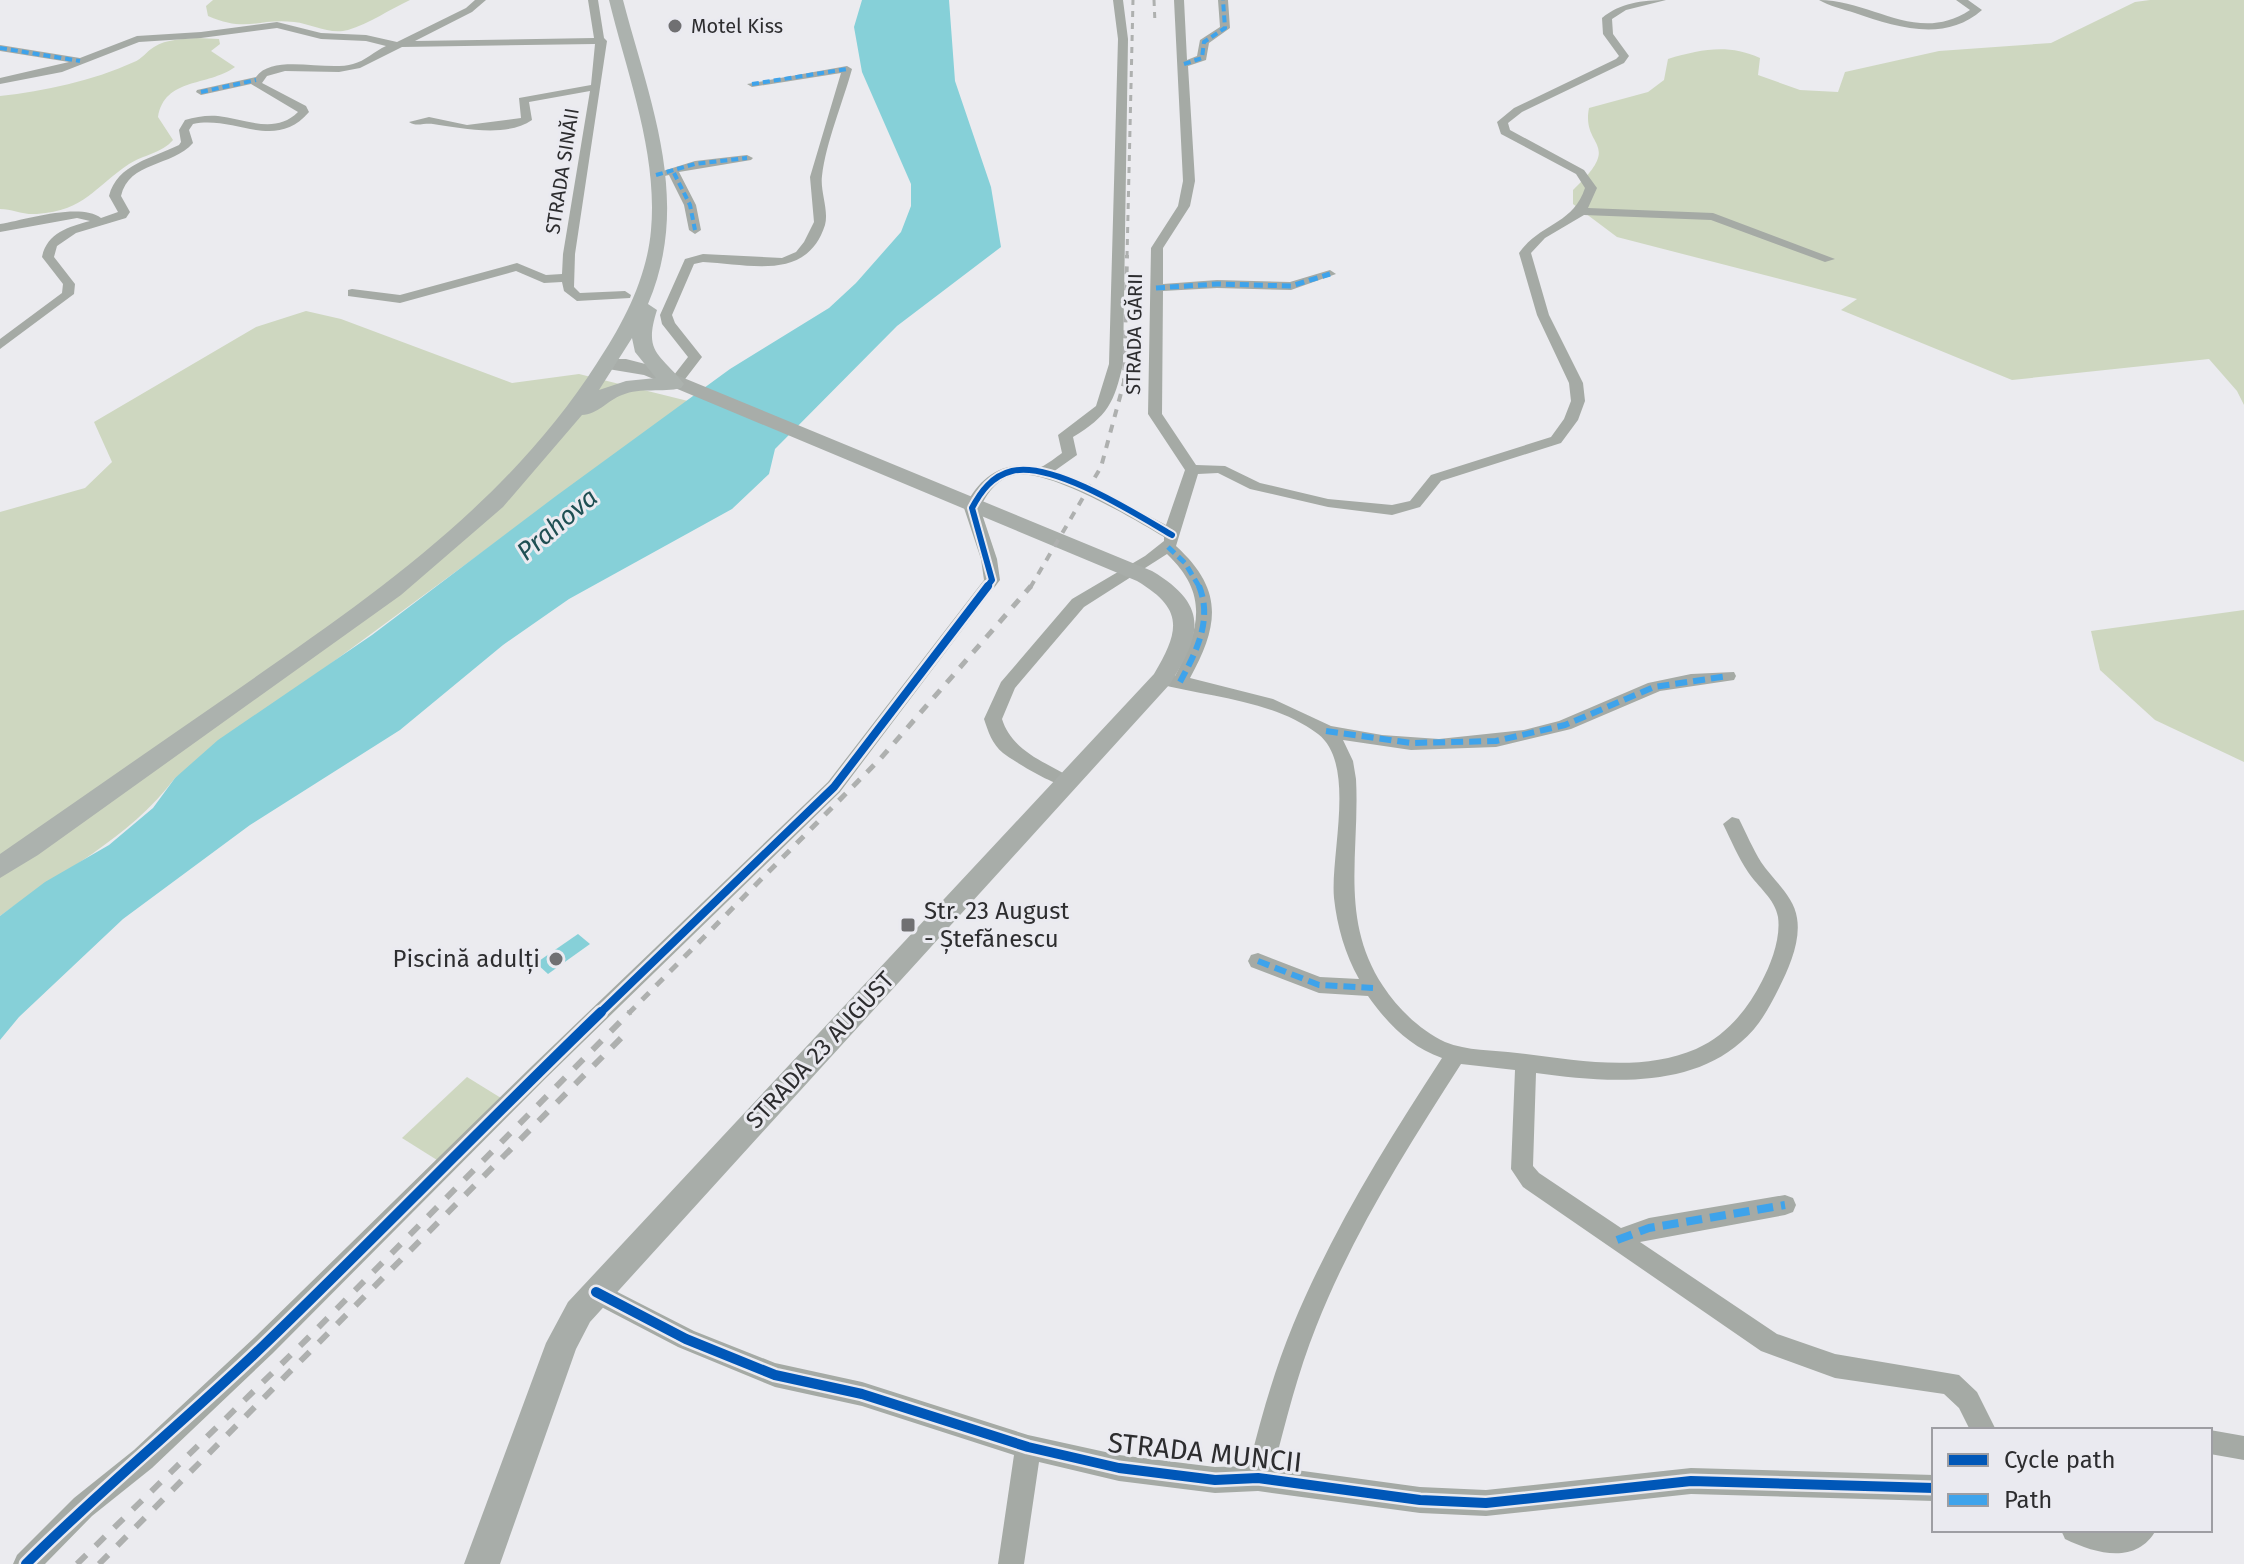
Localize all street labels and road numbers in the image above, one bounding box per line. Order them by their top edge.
street label: STRADA SINĂII [540,106,584,236]
street label: STRADA GĂRII [1121,273,1147,395]
street label: STRADA 23 AUGUST [740,965,900,1134]
street label: STRADA MUNCII [1106,1426,1304,1479]

